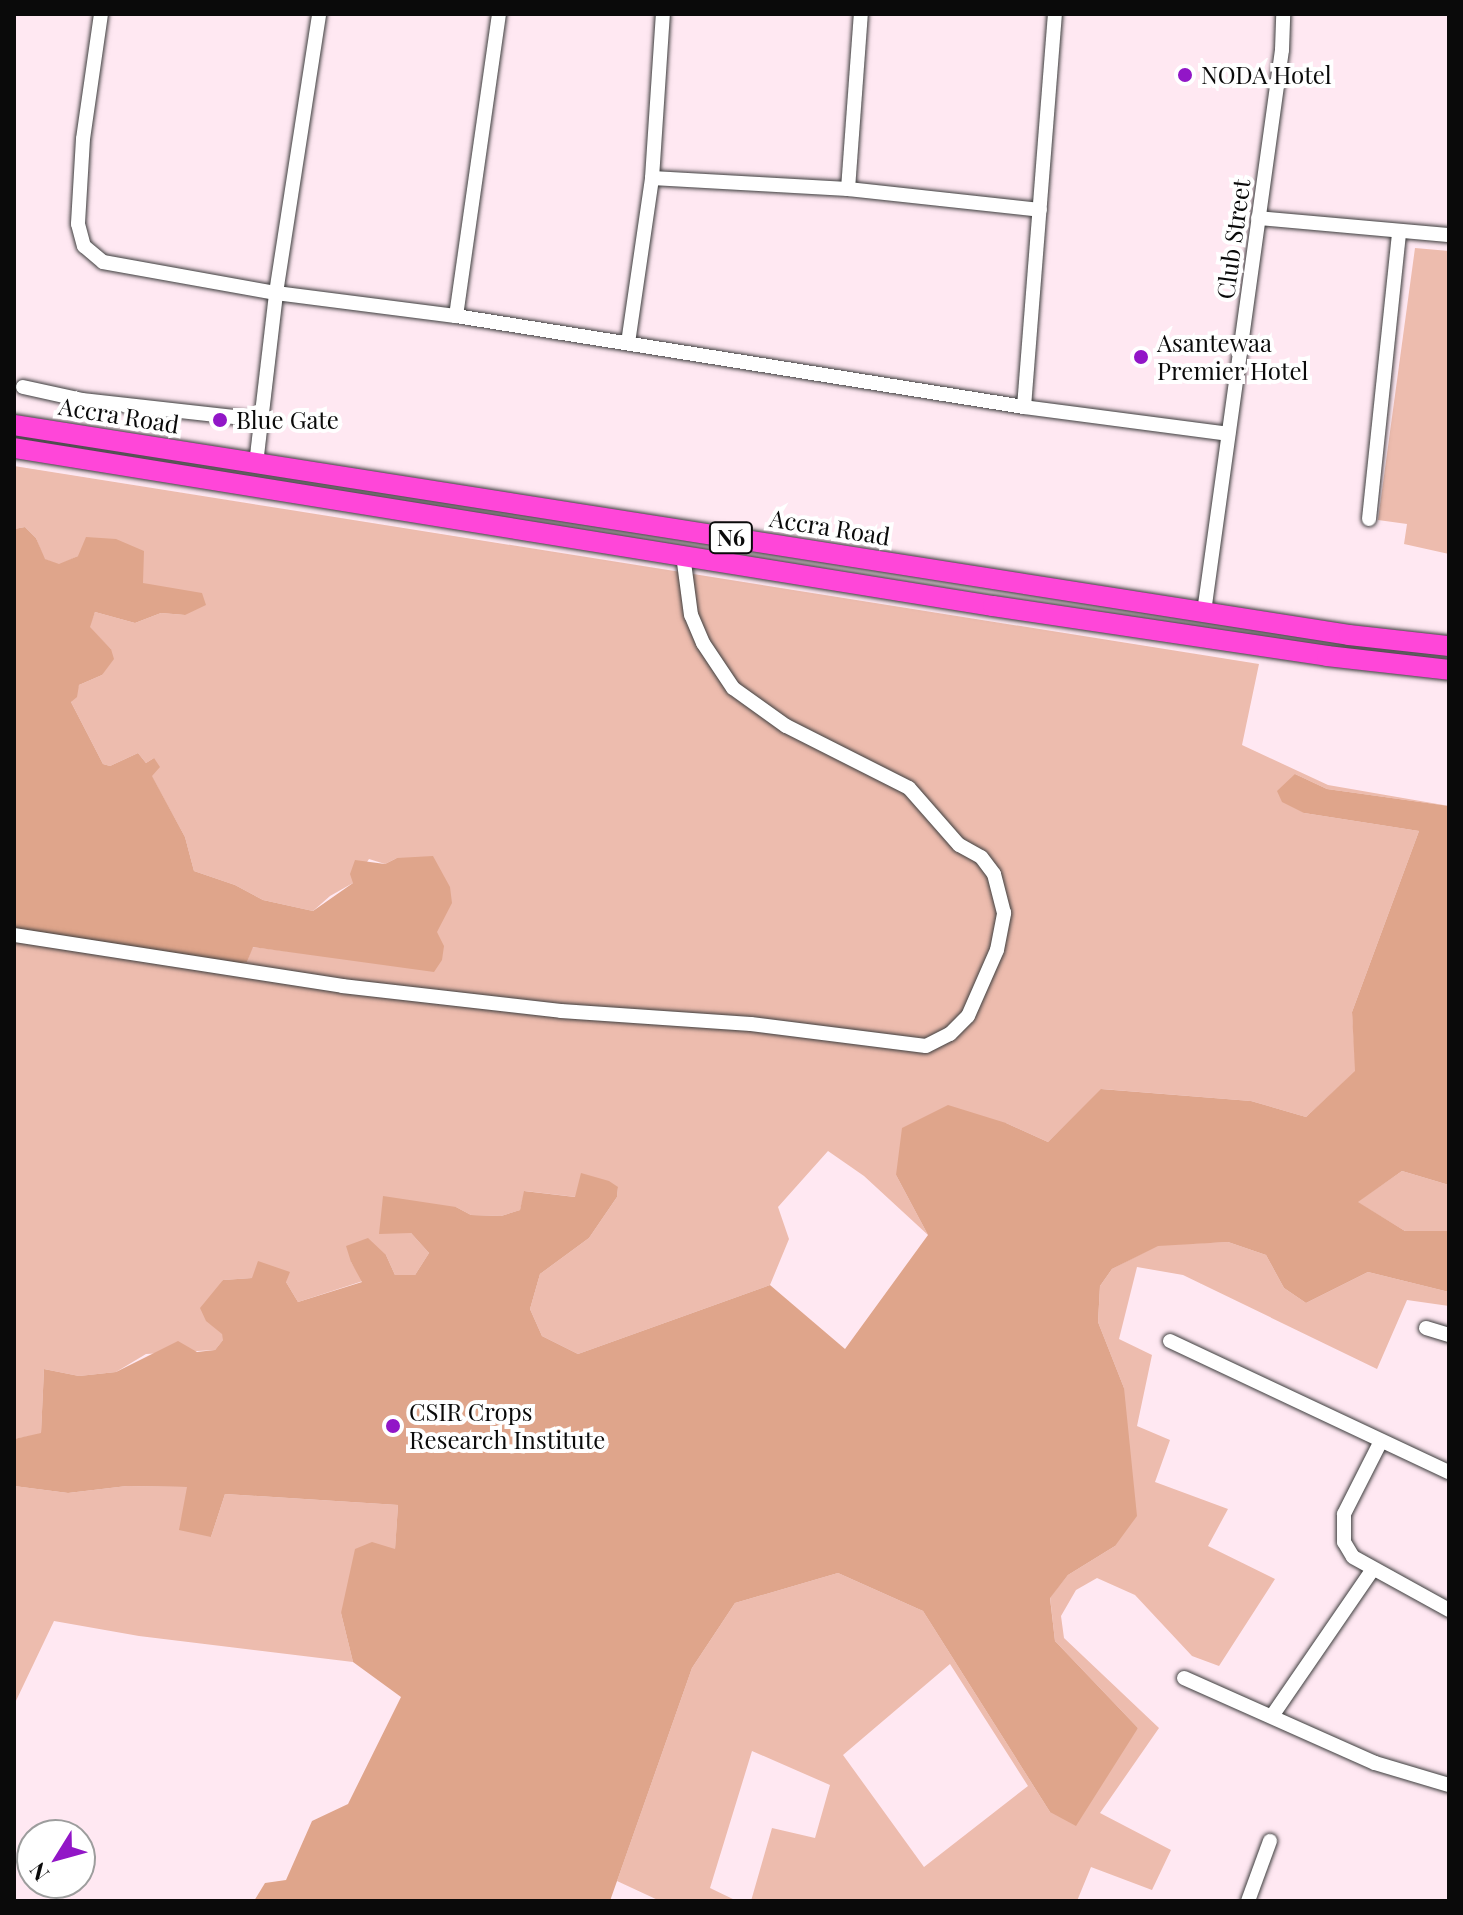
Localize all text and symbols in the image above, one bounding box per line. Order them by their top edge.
place label: NODA Hotel [1201,61,1332,89]
marker: NODA Hotel [1176,66,1194,84]
street label: Club Street [1210,177,1256,301]
place label: Asantewaa Premier Hotel [1157,329,1309,385]
marker: Asantewaa Premier Hotel [1132,348,1150,366]
street label: Accra Road [57,391,181,439]
place label: Blue Gate [236,406,339,434]
marker: Blue Gate [211,411,229,429]
street label: Accra Road [768,503,892,551]
road number: N6 [707,520,755,556]
place label: CSIR Crops Research Institute [409,1398,605,1454]
marker: CSIR Crops Research Institute [384,1417,402,1435]
north arrow [16,1819,96,1899]
text: N [22,1857,55,1888]

